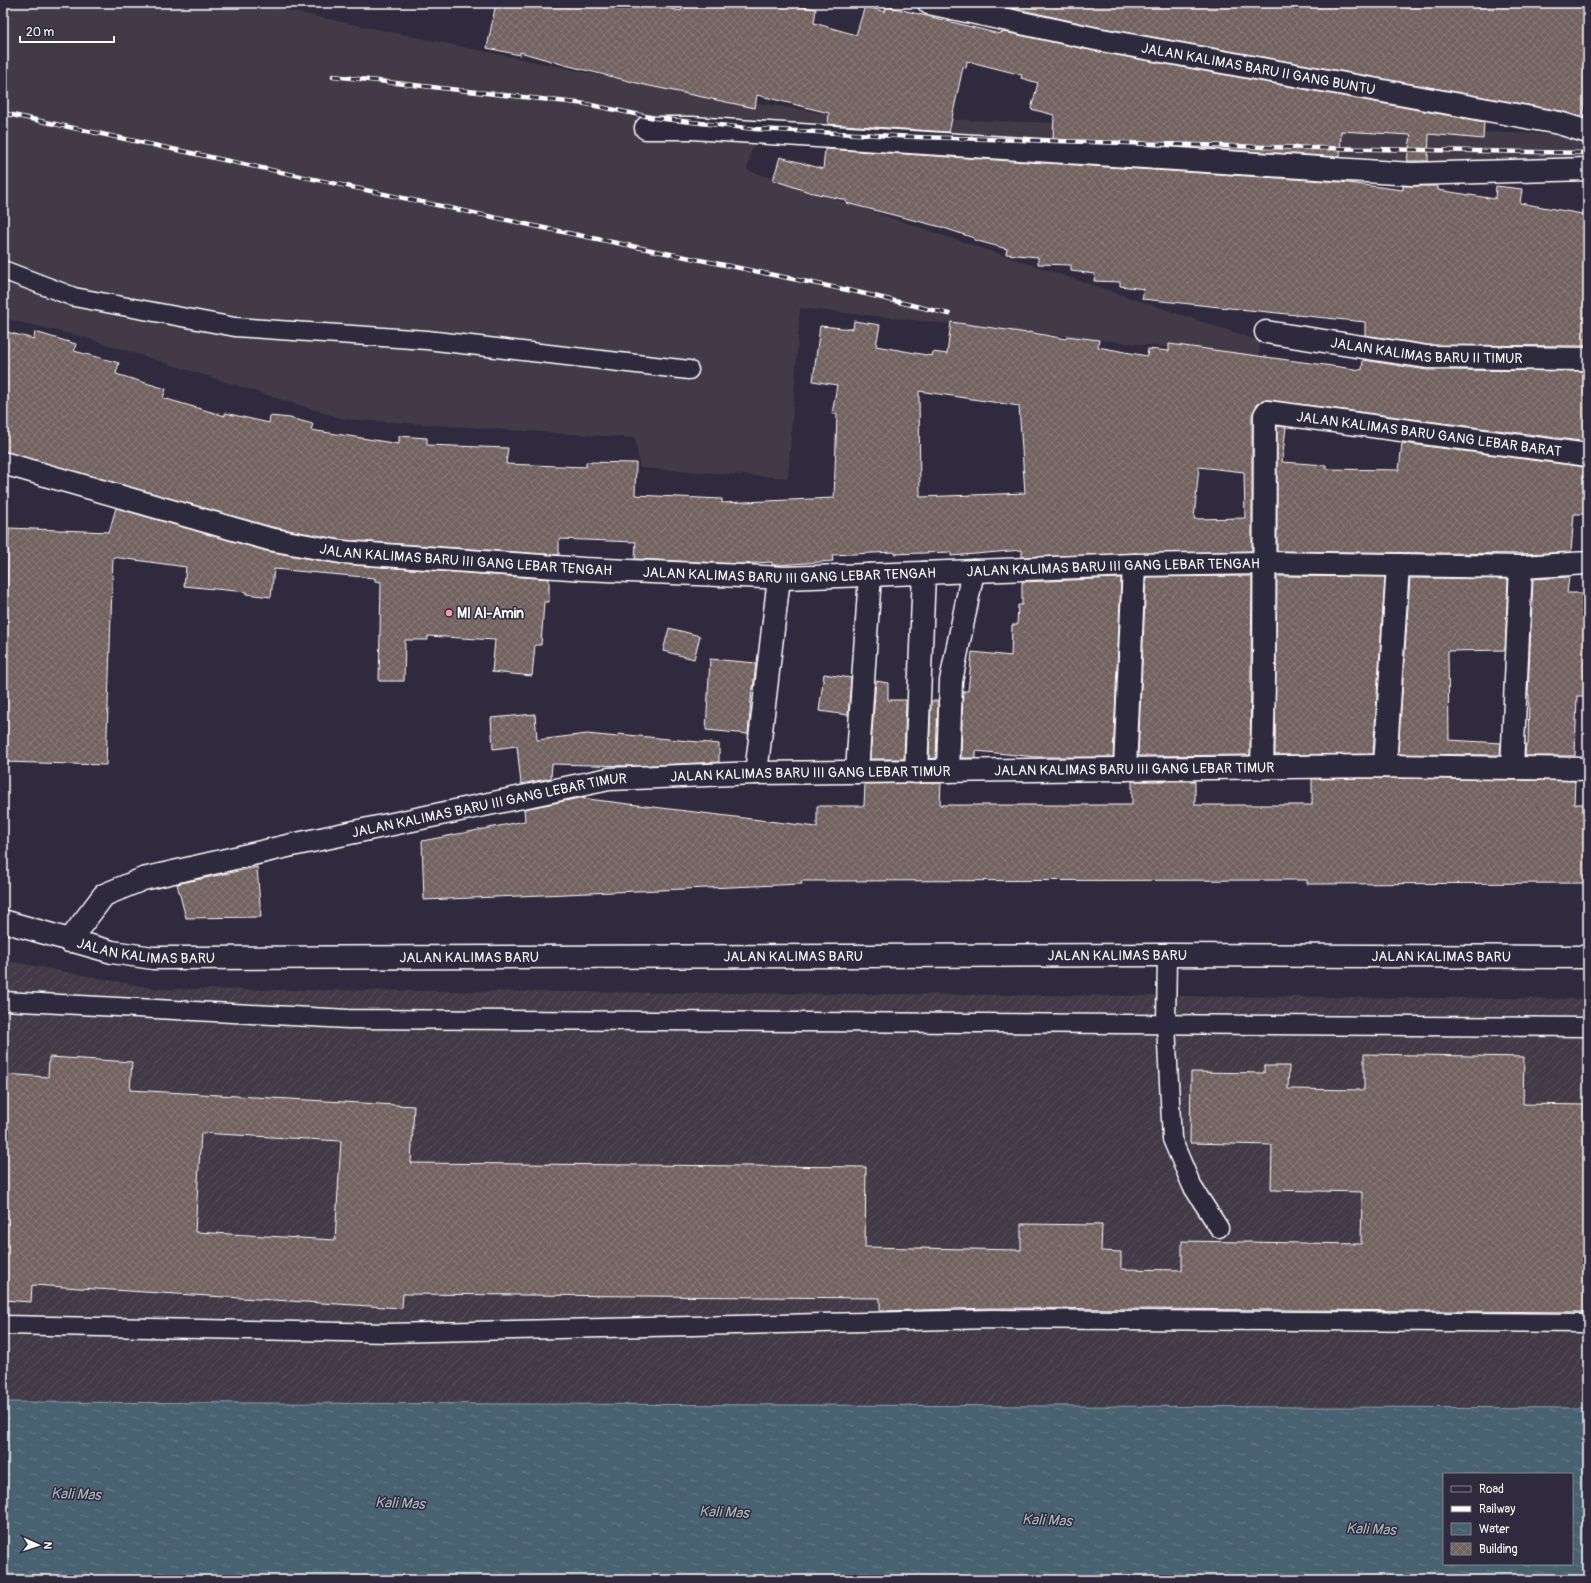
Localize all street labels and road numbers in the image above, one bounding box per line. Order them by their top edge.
street label: JALAN KALIMAS BARU II GANG BUNTU [1140,39,1377,99]
street label: JALAN KALIMAS BARU II TIMUR [1329,334,1523,367]
street label: JALAN KALIMAS BARU GANG LEBAR BARAT [1295,408,1563,460]
street label: JALAN KALIMAS BARU III GANG LEBAR TENGAH [318,540,613,579]
street label: JALAN KALIMAS BARU III GANG LEBAR TENGAH [966,555,1260,580]
street label: JALAN KALIMAS BARU III GANG LEBAR TENGAH [643,564,936,587]
street label: JALAN KALIMAS BARU III GANG LEBAR TIMUR [994,759,1275,779]
street label: JALAN KALIMAS BARU III GANG LEBAR TIMUR [670,763,951,785]
street label: JALAN KALIMAS BARU III GANG LEBAR TIMUR [350,770,627,841]
street label: JALAN KALIMAS BARU [75,934,215,967]
street label: JALAN KALIMAS BARU [1047,947,1187,964]
street label: JALAN KALIMAS BARU [723,948,863,965]
street label: JALAN KALIMAS BARU [1371,948,1511,966]
street label: JALAN KALIMAS BARU [399,949,539,966]

